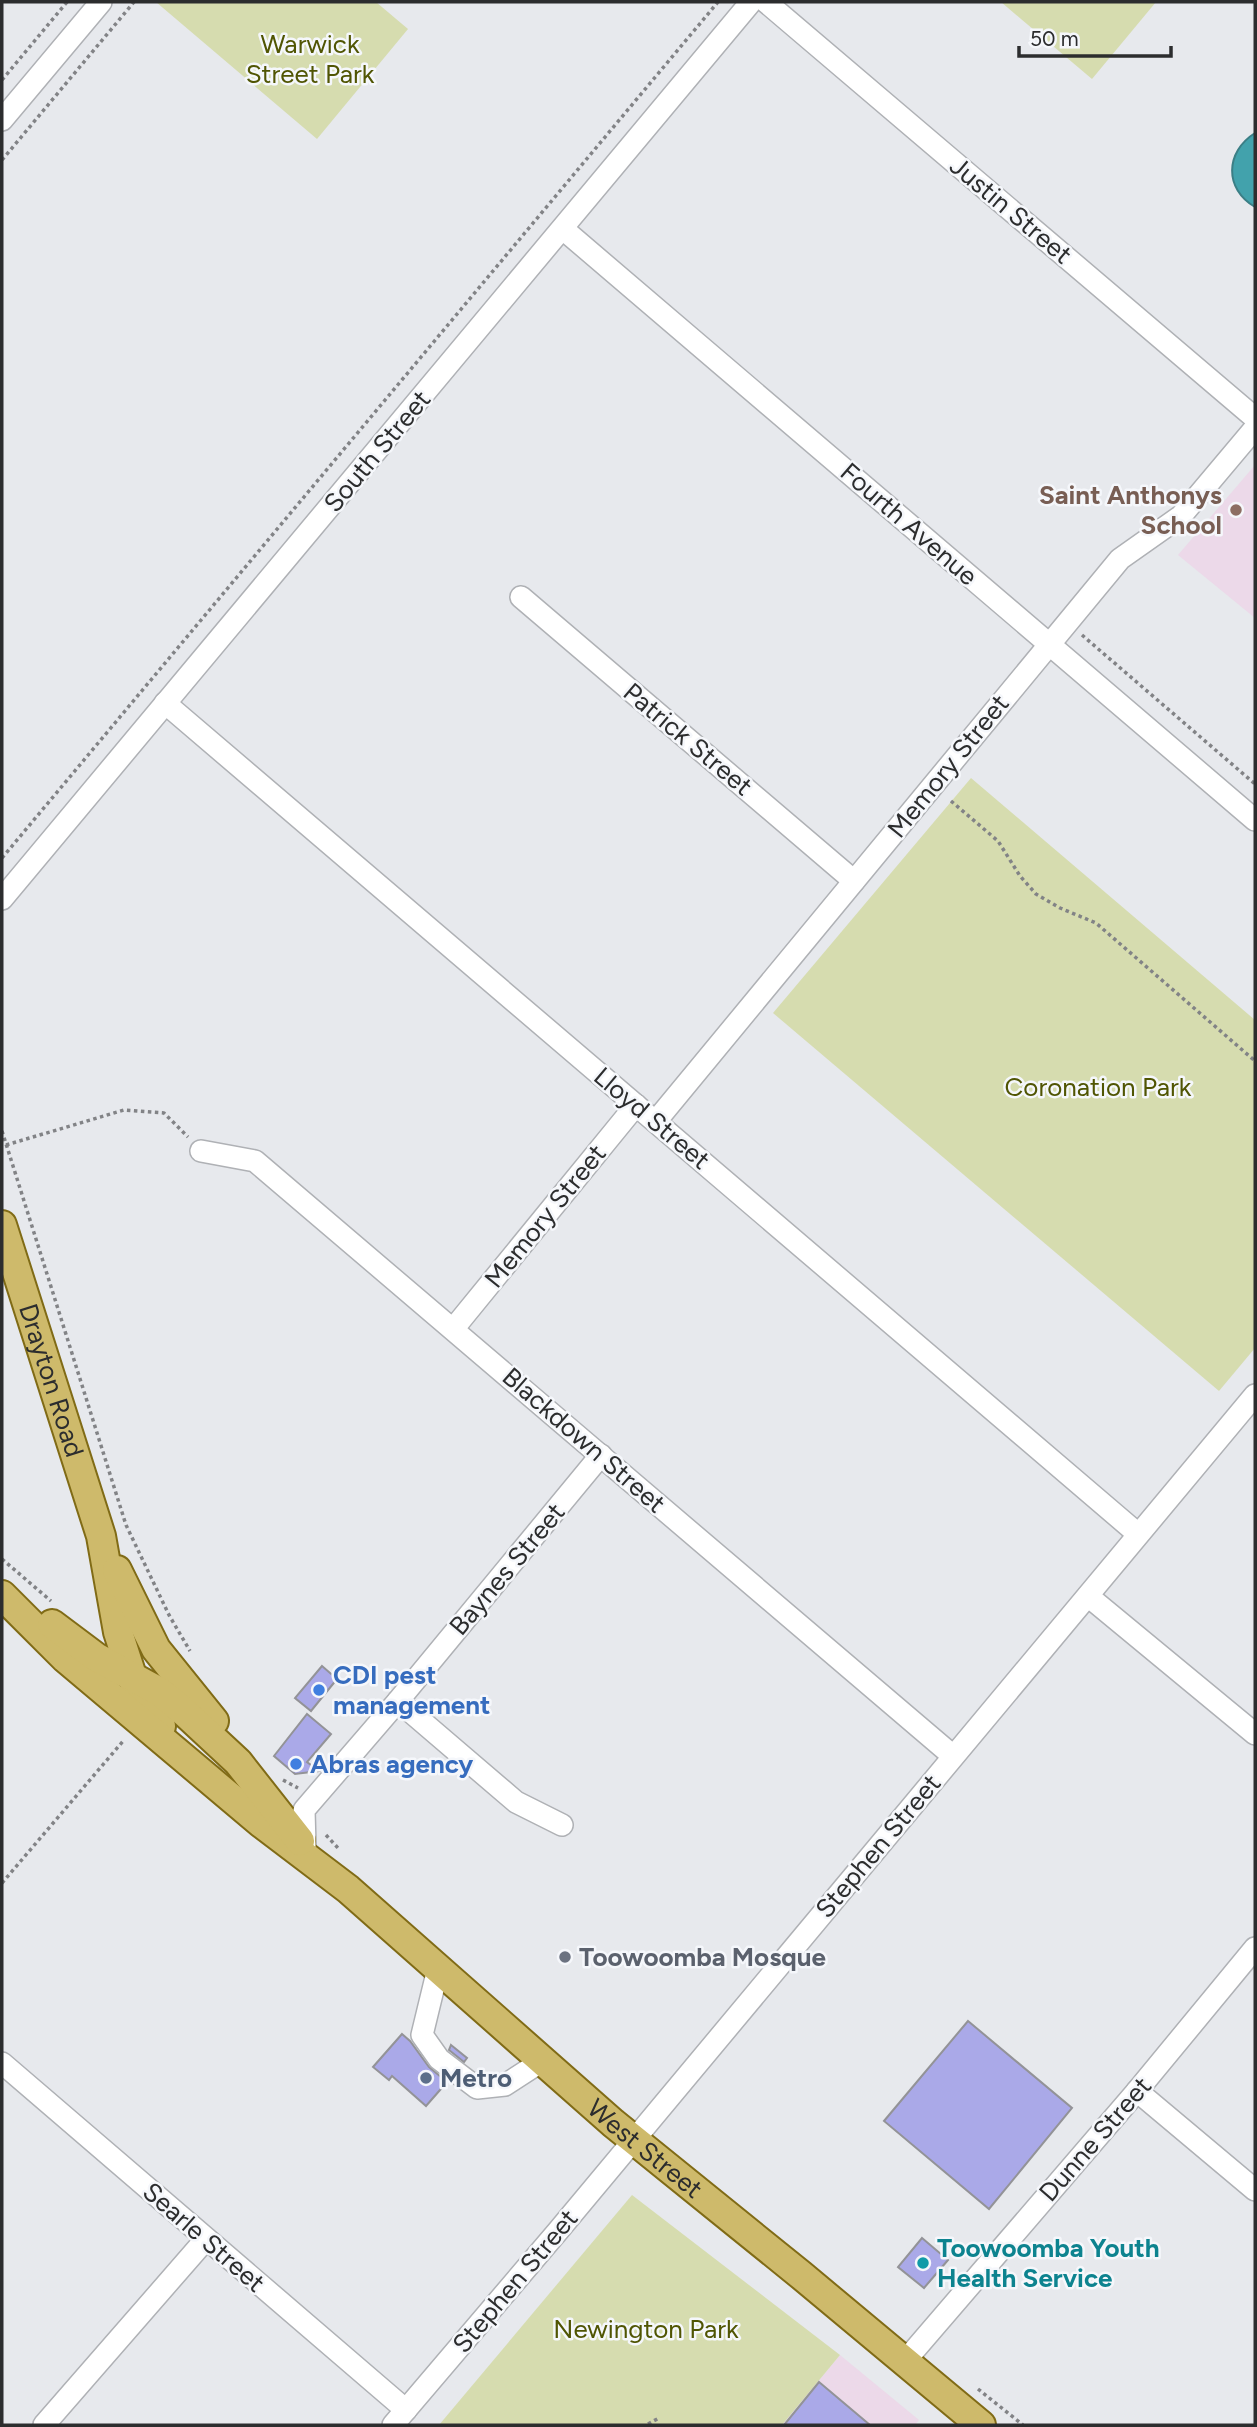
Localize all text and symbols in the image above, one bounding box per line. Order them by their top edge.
scale bar [1019,14,1171,58]
text: 50 m [1030,26,1079,51]
park label: Warwick Street Park [246,28,375,90]
street label: Justin Street [943,150,1079,270]
street label: South Street [317,383,437,518]
street label: Fourth Avenue [834,456,984,592]
place label: Saint Anthonys School [1039,479,1222,541]
marker: Saint Anthonys School [1228,502,1244,518]
street label: Patrick Street [617,676,759,802]
street label: Memory Street [880,688,1016,844]
street label: Lloyd Street [587,1060,717,1176]
park label: Coronation Park [1005,1071,1192,1103]
street label: Memory Street [477,1138,613,1294]
street label: Drayton Road [12,1300,91,1461]
street label: Blackdown Street [496,1361,672,1520]
street label: Baynes Street [442,1496,572,1642]
place label: CDI pest management [333,1659,490,1721]
marker: CDI pest management [311,1682,327,1698]
place label: Abras agency [310,1748,473,1780]
marker: Abras agency [288,1756,304,1772]
street label: Stephen Street [809,1768,947,1924]
place label: Toowoomba Mosque [579,1941,826,1973]
marker: Toowoomba Mosque [557,1949,573,1965]
place label: Metro [440,2062,512,2094]
marker: Metro [418,2070,434,2086]
street label: Dunne Street [1032,2070,1158,2208]
street label: West Street [581,2092,709,2205]
street label: Searle Street [136,2175,272,2299]
street label: Stephen Street [446,2203,584,2359]
place label: Toowoomba Youth Health Service [937,2232,1160,2294]
marker: Toowoomba Youth Health Service [915,2255,931,2271]
park label: Newington Park [553,2313,739,2345]

